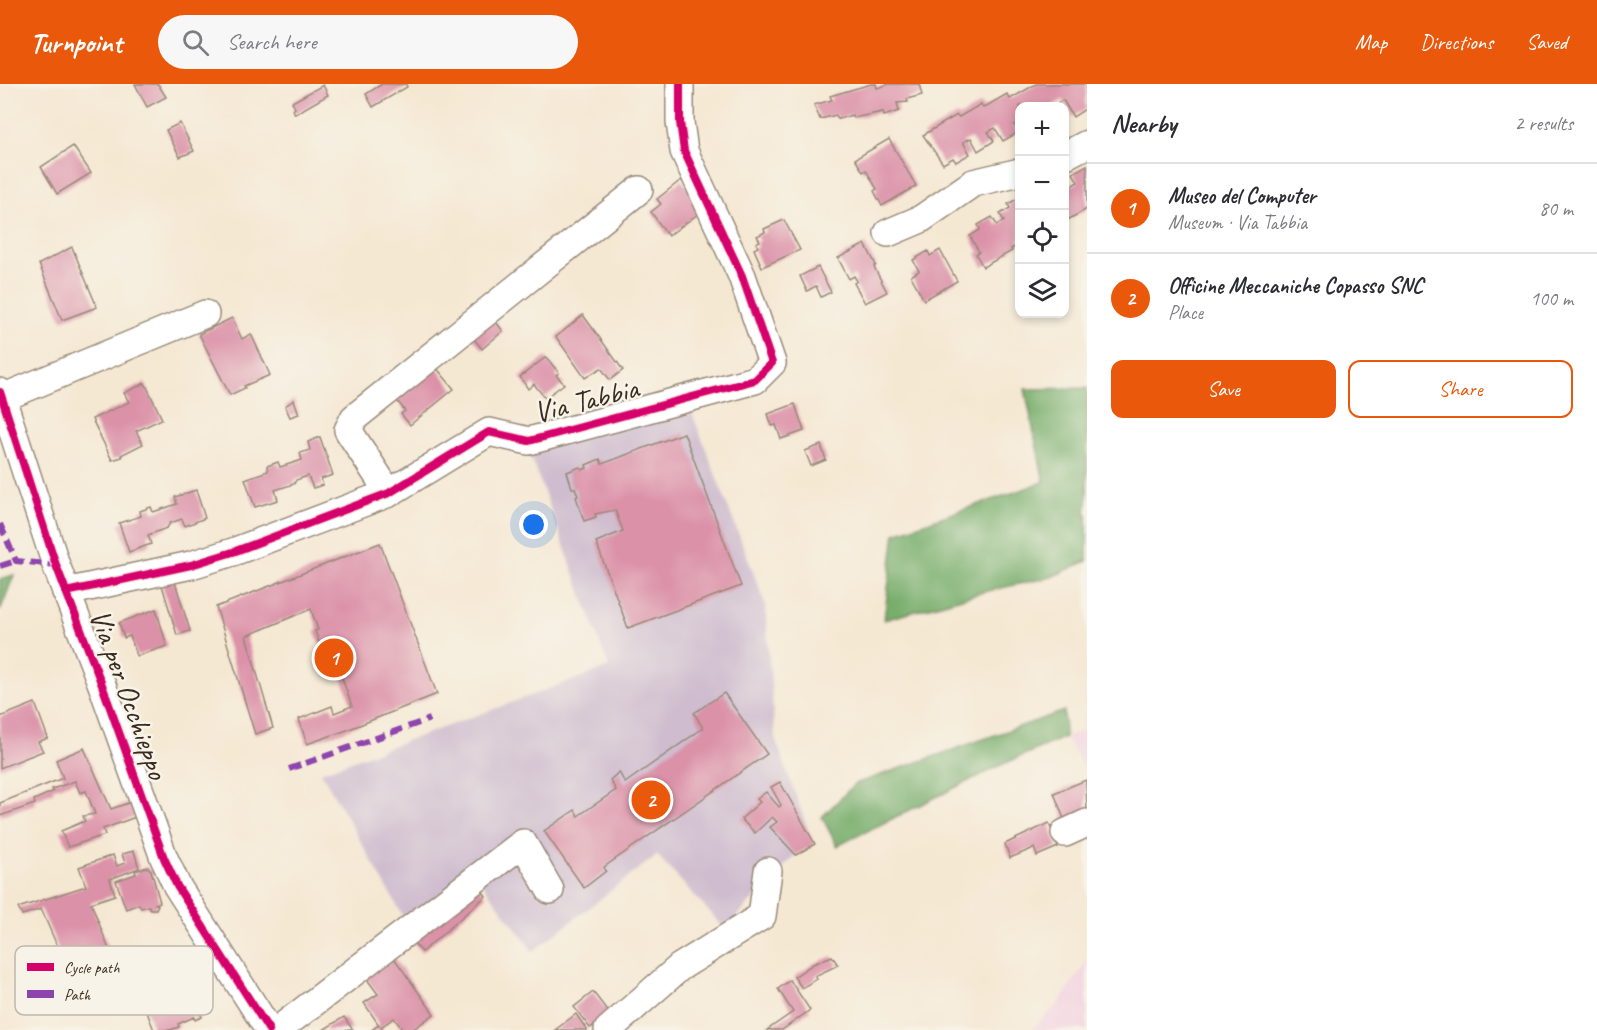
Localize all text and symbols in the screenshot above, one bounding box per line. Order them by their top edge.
search box [158,15,578,69]
text: Turnpoint [30,25,122,60]
icon: search [179,26,212,59]
text: Search here [227,28,317,56]
text: Map [1355,29,1387,55]
text: Directions [1420,29,1493,55]
text: Saved [1526,29,1567,55]
map controls [1015,102,1069,318]
button: + [1015,102,1069,156]
text: Nearby [1111,107,1176,140]
text: 2 results [1514,111,1573,136]
button: − [1015,156,1069,210]
text: Museo del Computer [1168,182,1316,210]
text: 1 [1126,196,1135,221]
text: 80 m [1539,196,1573,221]
button: locate [1015,210,1069,264]
text: Museum · Via Tabbia [1168,210,1307,235]
button: layers [1015,264,1069,318]
text: Officine Meccaniche Copasso SNC [1168,272,1423,300]
text: 2 [1126,286,1135,311]
text: 100 m [1530,286,1573,311]
text: Place [1168,300,1203,325]
button: Save [1111,360,1336,418]
button: Share [1348,360,1573,418]
street label: Via Tabbia [530,368,644,431]
your location [519,510,548,539]
street label: Via per Occhieppo [81,604,178,785]
pin: 1 [314,636,354,680]
pin: 2 [632,778,670,822]
legend [15,946,213,1015]
text: Cycle path [64,958,120,978]
text: Path [64,985,91,1005]

